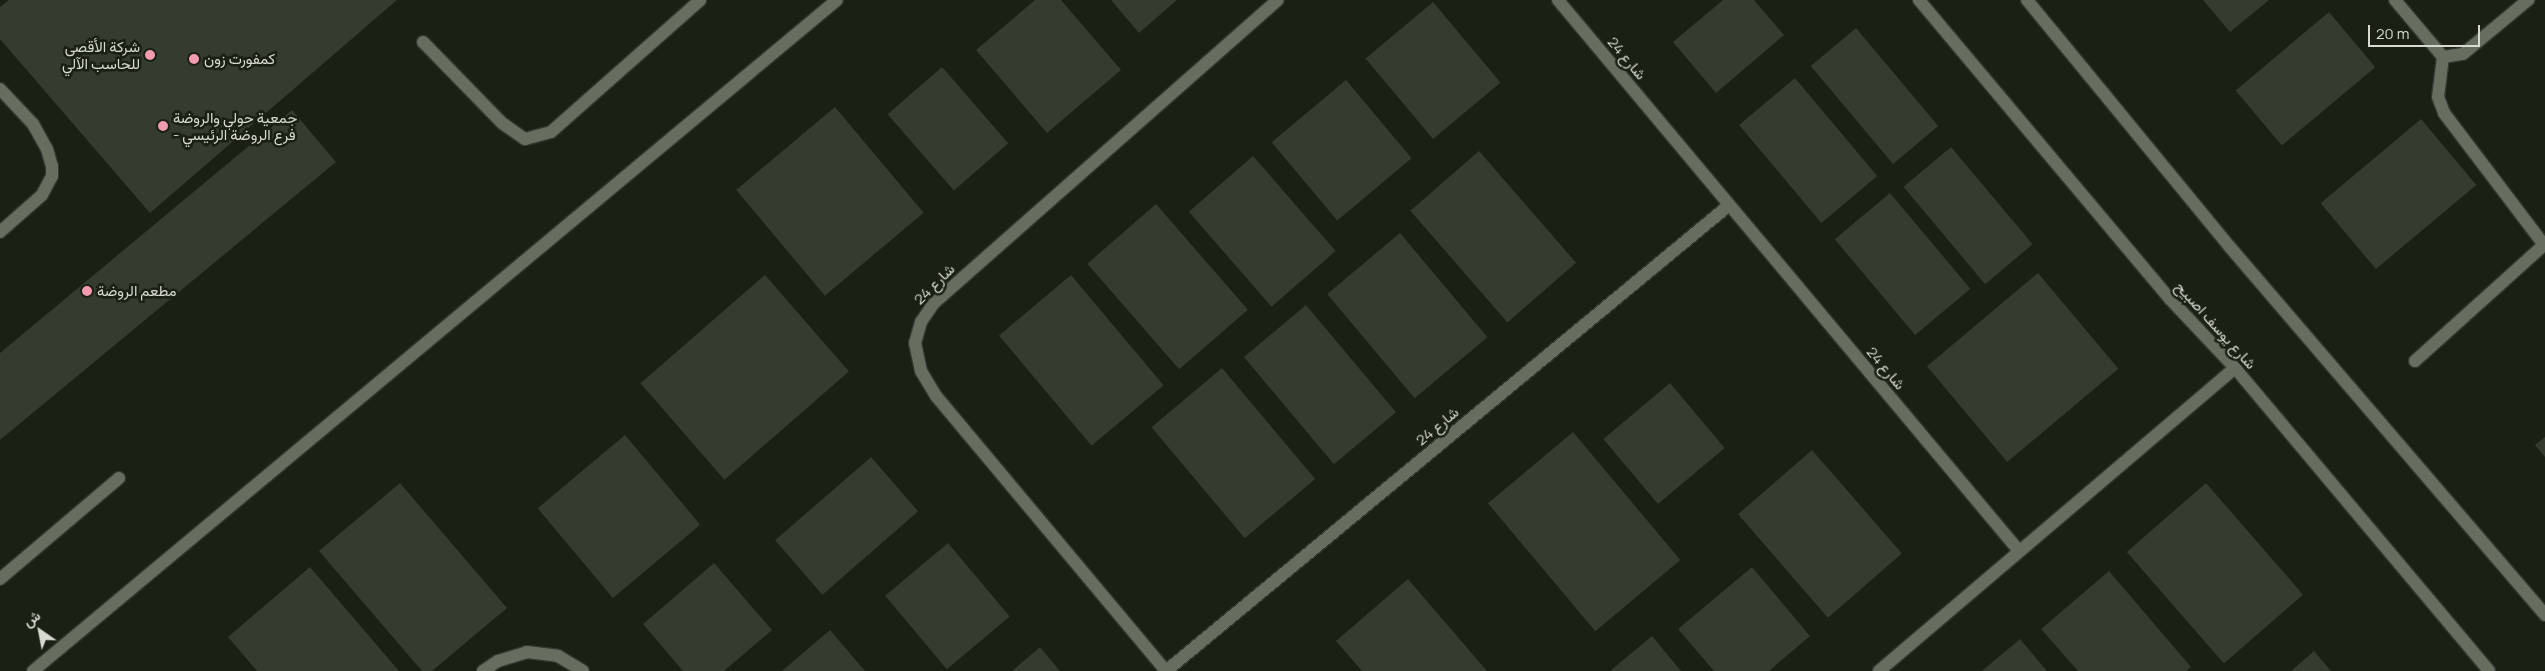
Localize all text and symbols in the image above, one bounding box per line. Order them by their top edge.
scale bar [2370,15,2482,47]
text: 20 m [2376,23,2409,44]
street label: شارع 24 [1604,33,1650,83]
place label: شركة الأقصى للحاسب الآلي [62,37,140,72]
marker: شركة الأقصى للحاسب الآلي [144,49,156,61]
place label: كمفورت زون [204,50,275,68]
marker: كمفورت زون [188,53,200,65]
place label: جمعية حولي والروضة - فرع الروضة الرئيسي [173,108,297,143]
marker: جمعية حولي والروضة - فرع الروضة الرئيسي [157,120,169,132]
street label: شارع 24 [910,260,958,308]
street label: شارع يوسف اصبيح [2172,277,2260,373]
place label: مطعم الروضة [97,282,177,300]
marker: مطعم الروضة [81,285,93,297]
street label: شارع 24 [1863,343,1909,393]
street label: شارع 24 [1412,403,1462,449]
text: ش [19,605,44,631]
north arrow [15,606,65,656]

